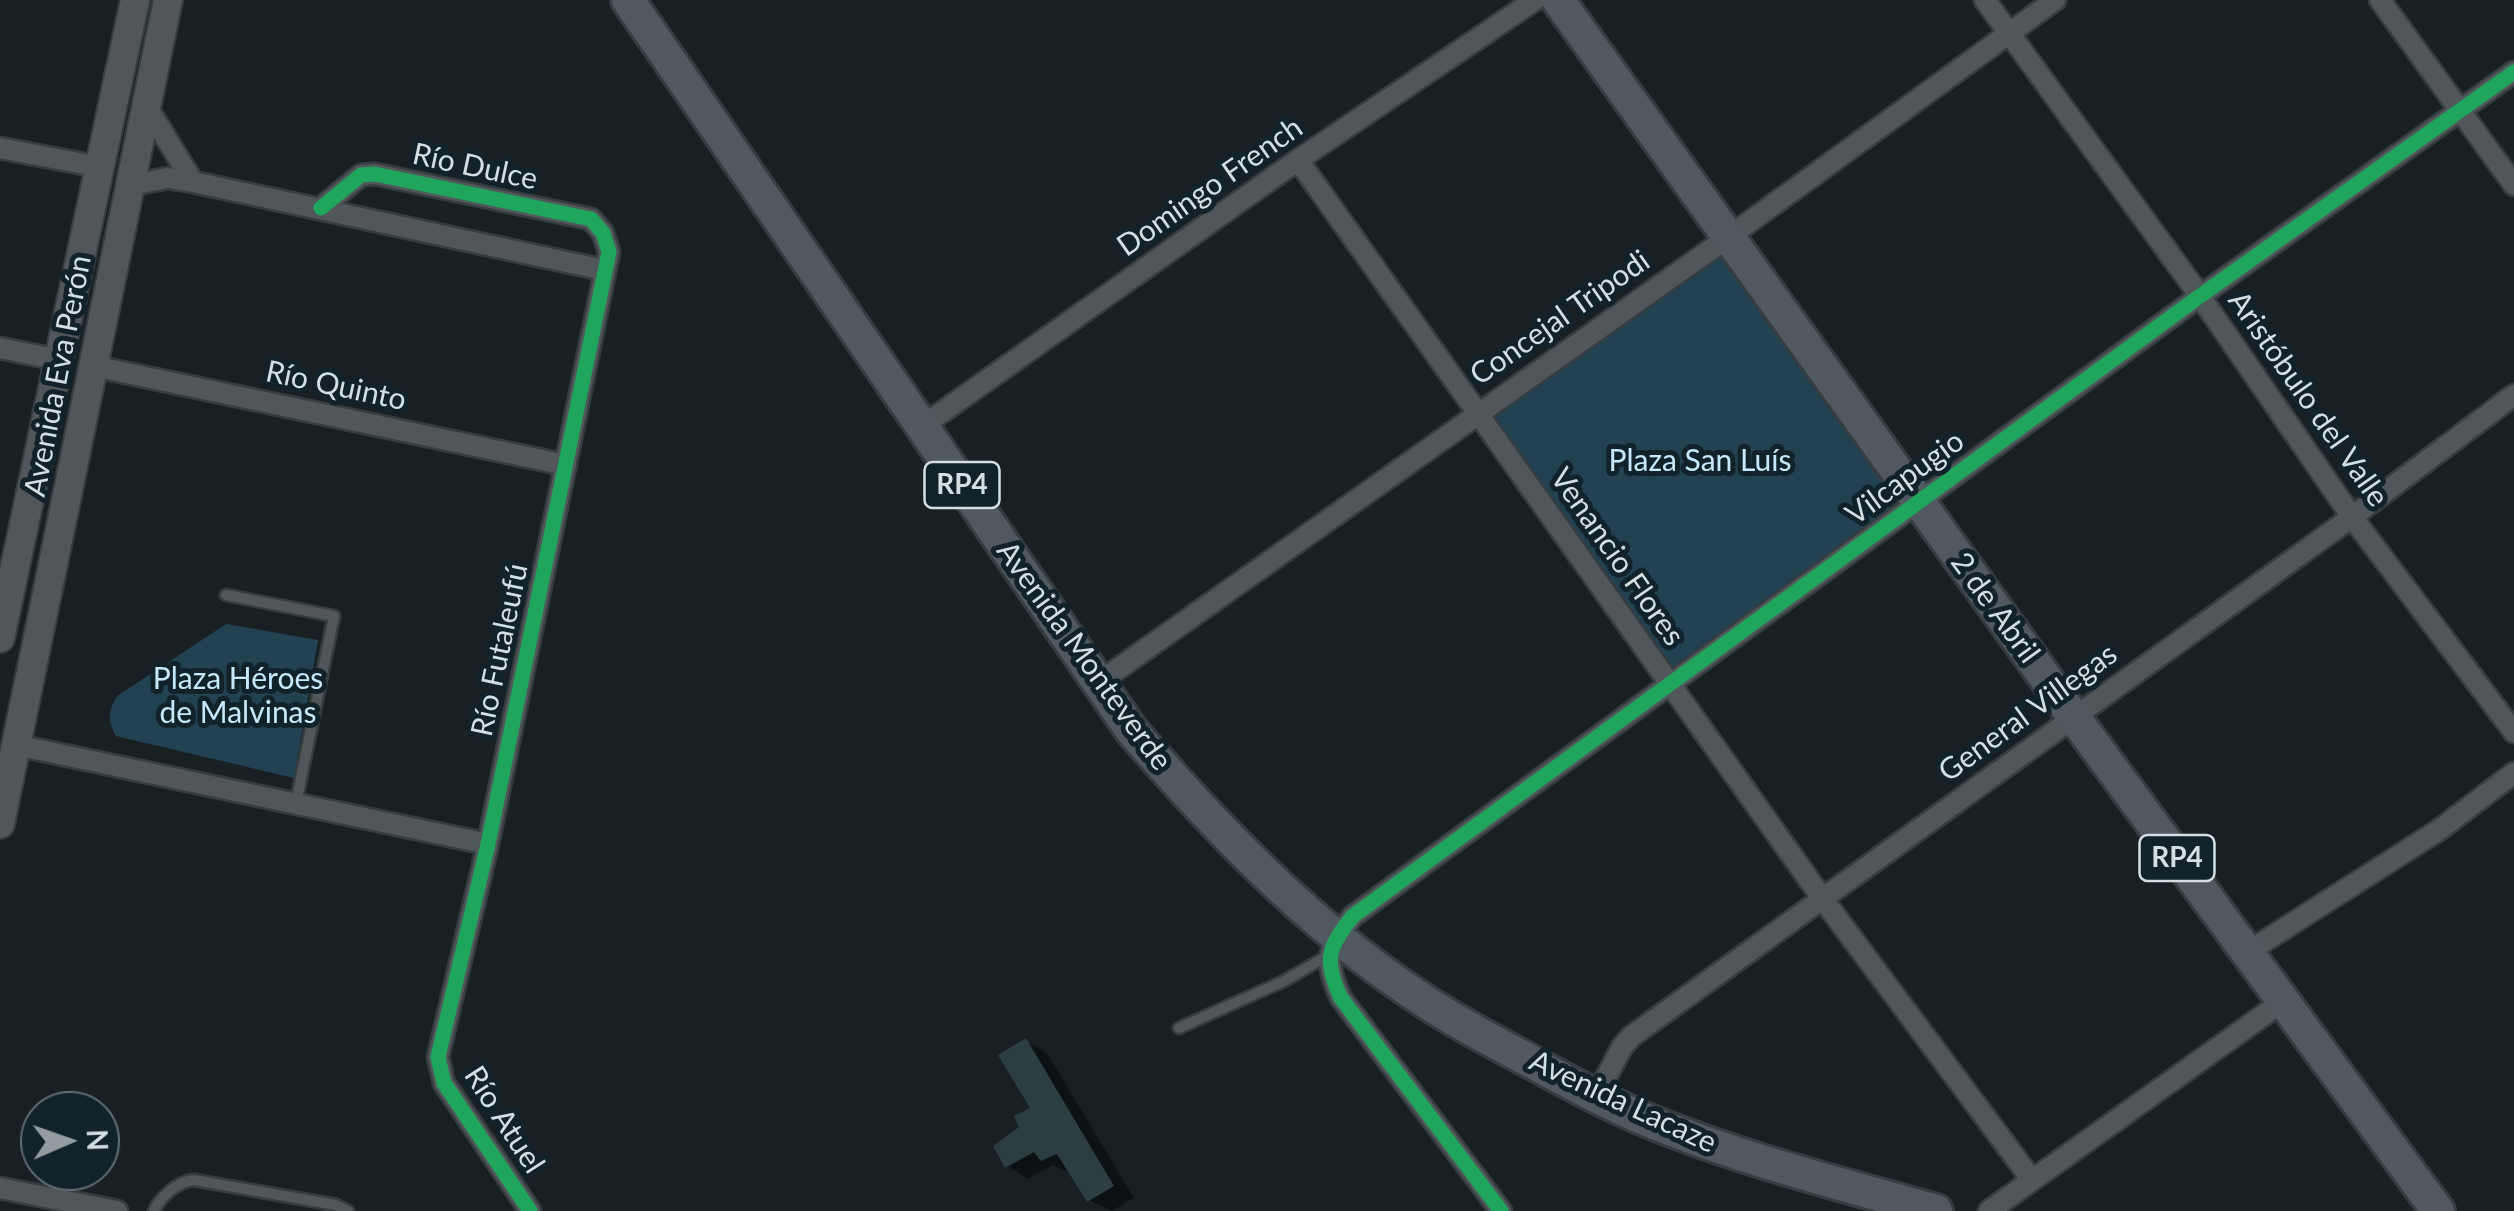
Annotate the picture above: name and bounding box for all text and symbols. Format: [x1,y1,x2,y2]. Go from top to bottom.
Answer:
street label: Domingo French [1110,110,1310,264]
street label: Río Dulce [409,136,541,198]
street label: Concejal Tripodi [1463,243,1657,393]
street label: Avenida Eva Perón [17,252,99,500]
street label: Aristóbulo del Valle [2220,284,2396,514]
street label: Río Quinto [263,354,409,418]
street label: Vilcapugio [1839,423,1971,533]
park label: Plaza San Luís [1609,443,1791,479]
street label: Venancio Flores [1542,461,1692,653]
road number: RP4 [924,462,1000,508]
street label: Avenida Monteverde [989,534,1179,778]
street label: 2 de Abril [1943,546,2047,670]
street label: Río Futaleufú [464,560,536,740]
street label: General Villegas [1932,636,2124,790]
park label: Plaza Héroes de Malvinas [153,661,323,732]
road number: RP4 [2140,835,2214,881]
street label: Avenida Lacaze [1524,1043,1722,1161]
street label: Río Atuel [456,1060,552,1180]
north arrow [20,1091,120,1191]
text: N [81,1129,115,1151]

